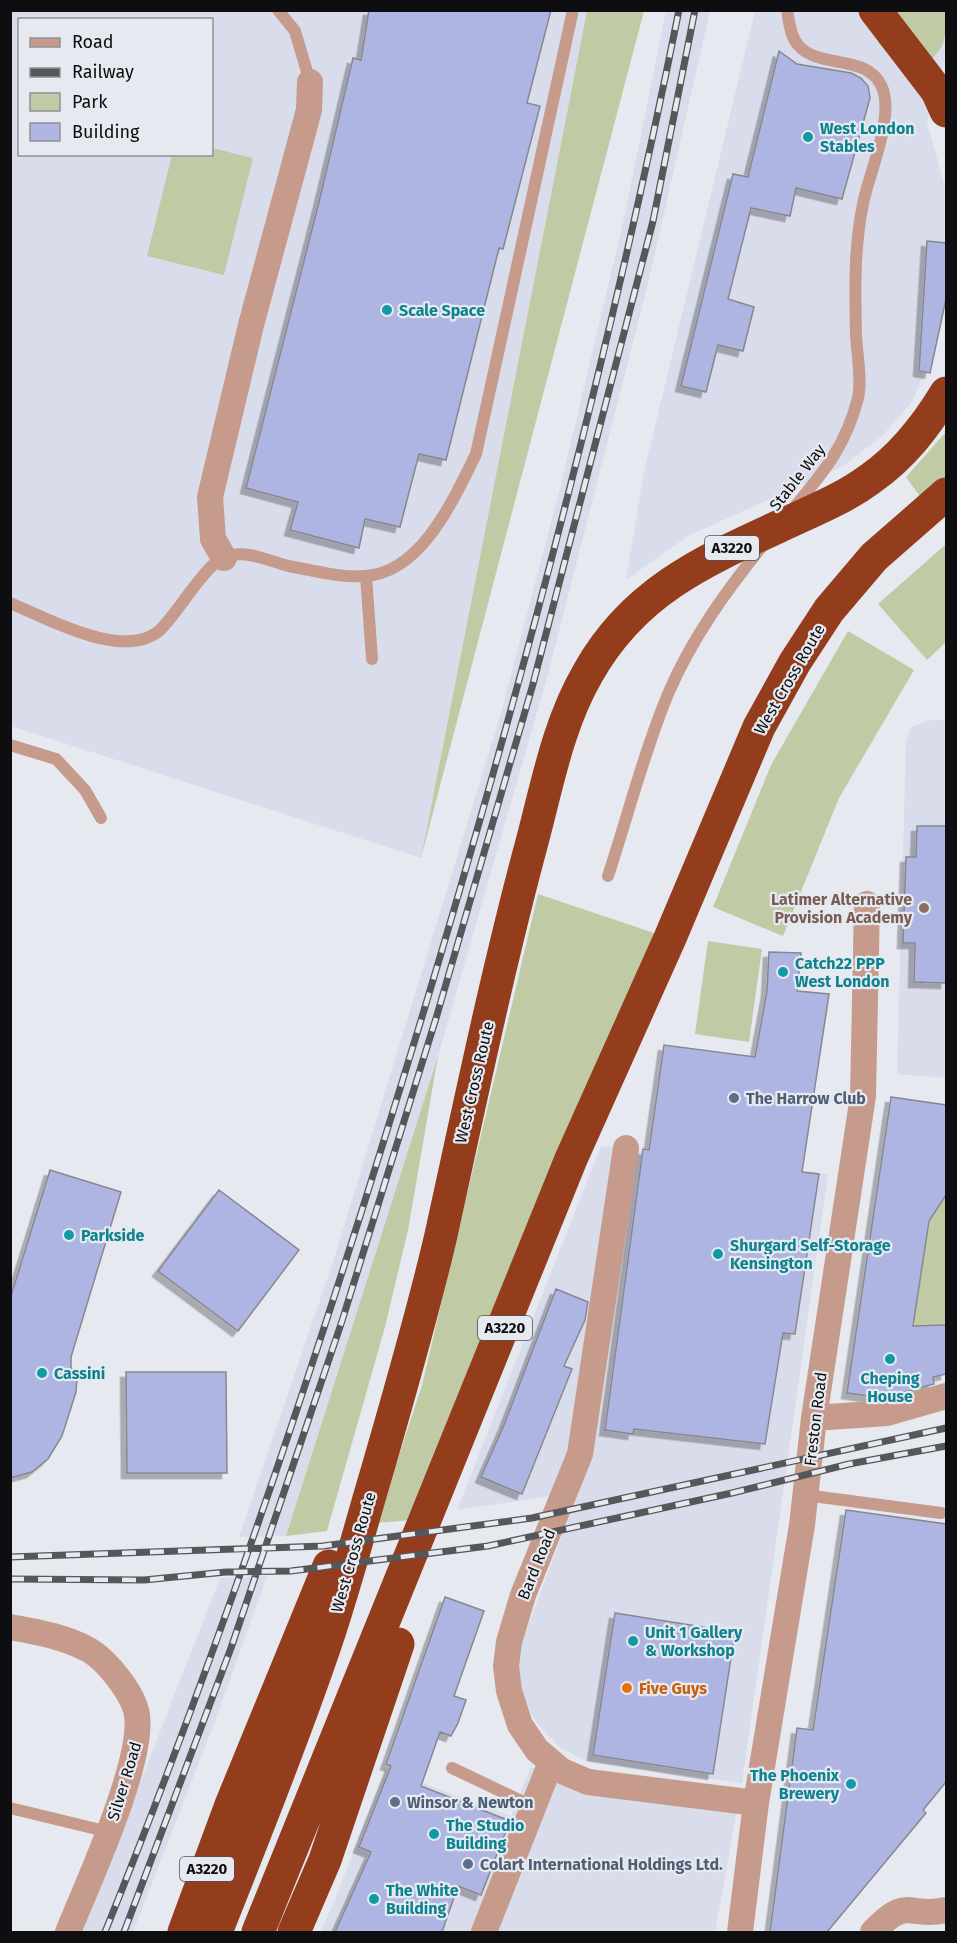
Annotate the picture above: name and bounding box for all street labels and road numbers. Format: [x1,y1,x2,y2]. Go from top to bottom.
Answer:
street label: Stable Way [766,440,829,514]
road number: A3220 [705,536,759,560]
street label: West Cross Route [750,621,829,738]
street label: West Cross Route [451,1019,498,1145]
road number: A3220 [478,1316,532,1340]
street label: Freston Road [800,1371,831,1467]
street label: West Cross Route [327,1490,380,1615]
street label: Bard Road [514,1526,559,1602]
street label: Silver Road [103,1739,145,1823]
road number: A3220 [180,1857,234,1881]

